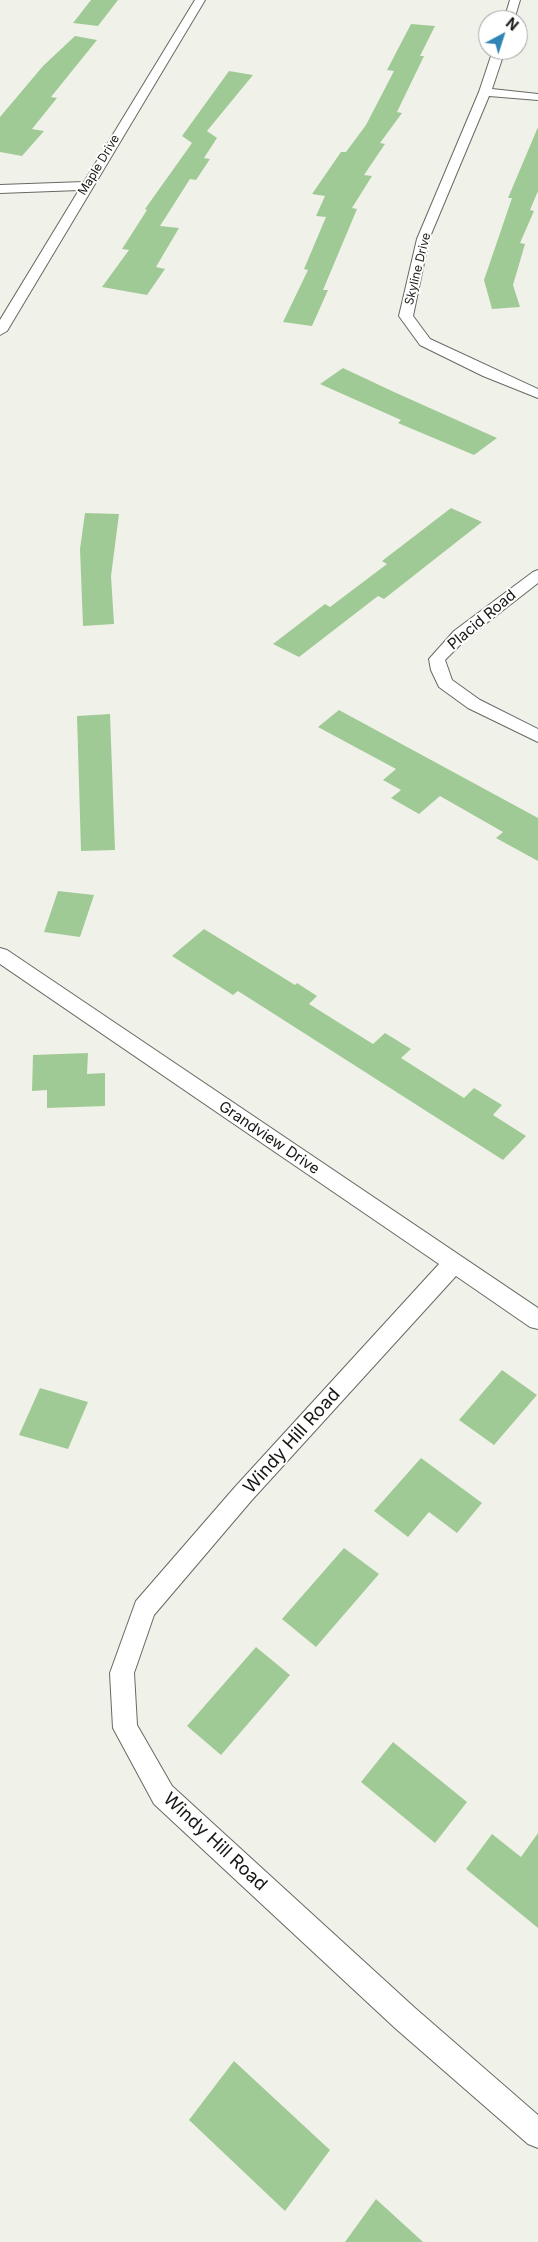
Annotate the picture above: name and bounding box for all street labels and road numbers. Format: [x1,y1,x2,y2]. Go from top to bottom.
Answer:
street label: Maple Drive [75,132,123,198]
street label: Skyline Drive [402,231,434,307]
street label: Placid Road [444,586,520,654]
street label: Grandview Drive [215,1098,323,1178]
street label: Windy Hill Road [239,1384,345,1498]
street label: Windy Hill Road [159,1788,271,1896]

